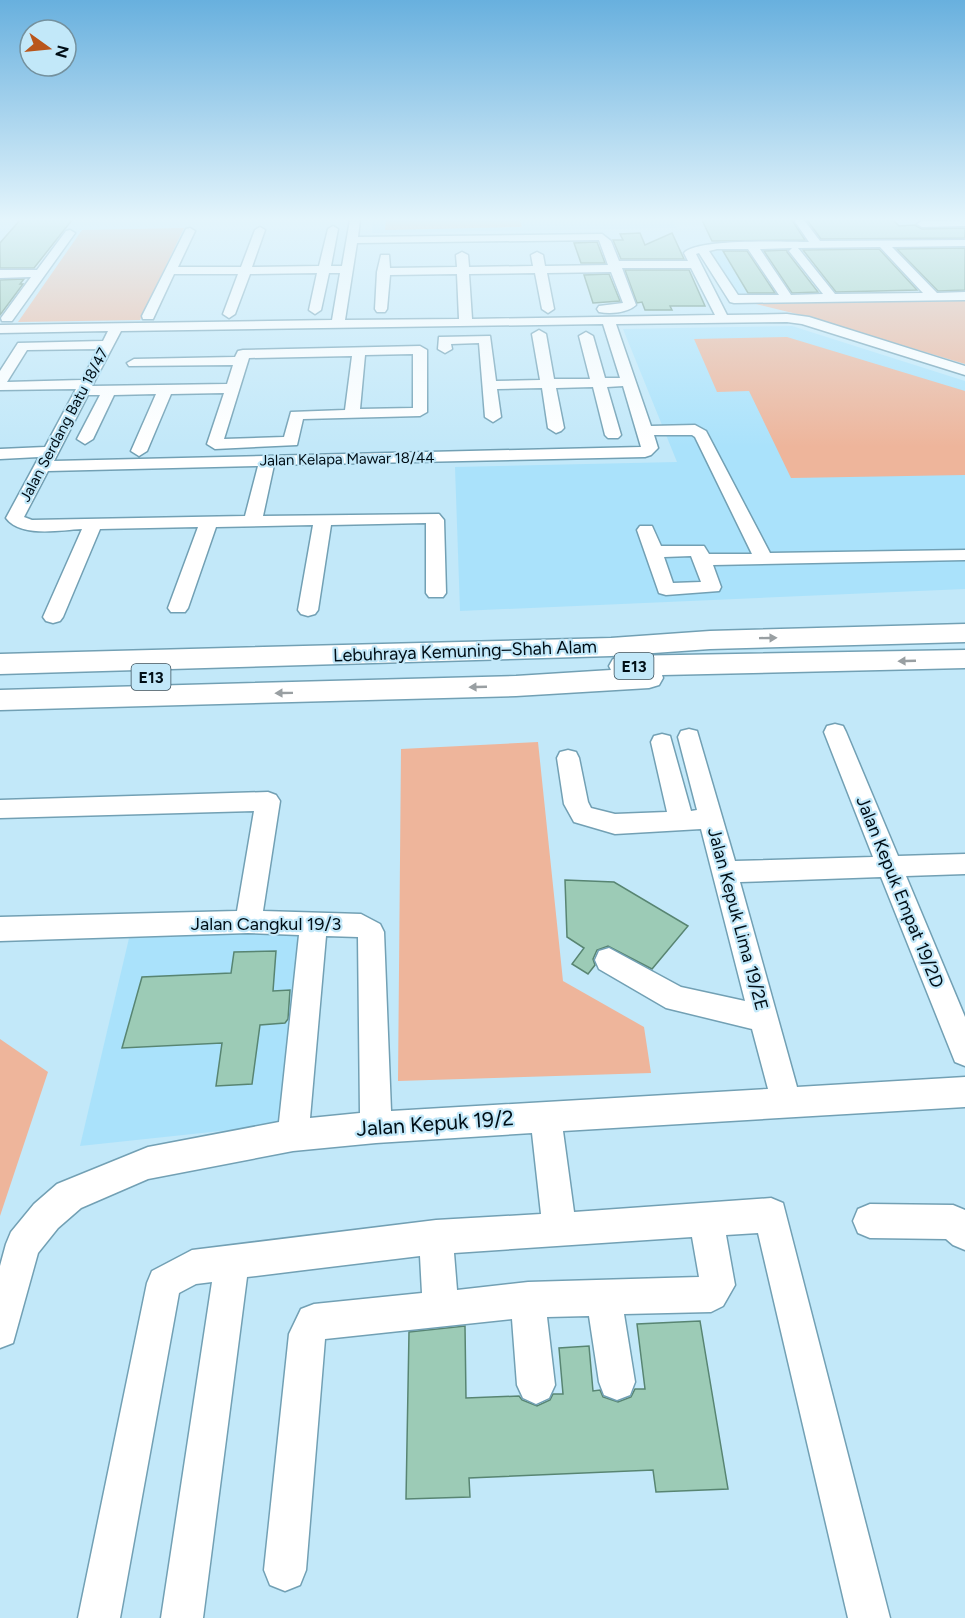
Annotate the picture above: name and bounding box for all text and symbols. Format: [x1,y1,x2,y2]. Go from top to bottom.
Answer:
north arrow [18,18,78,78]
text: N [51,43,73,60]
street label: Jalan Serdang Batu 18/47 [16,345,112,505]
street label: Jalan Kelapa Mawar 18/44 [259,448,435,470]
one-way arrow [759,633,778,643]
street label: Lebuhraya Kemuning–Shah Alam [333,635,597,667]
road number: E13 [614,653,654,679]
one-way arrow [897,657,916,666]
road number: E13 [132,664,170,690]
one-way arrow [469,683,488,692]
one-way arrow [274,688,293,697]
street label: Jalan Kepuk Empat 19/2D [851,793,949,991]
street label: Jalan Kepuk Lima 19/2E [703,825,773,1013]
street label: Jalan Cangkul 19/3 [191,913,341,935]
street label: Jalan Kepuk 19/2 [355,1105,515,1141]

